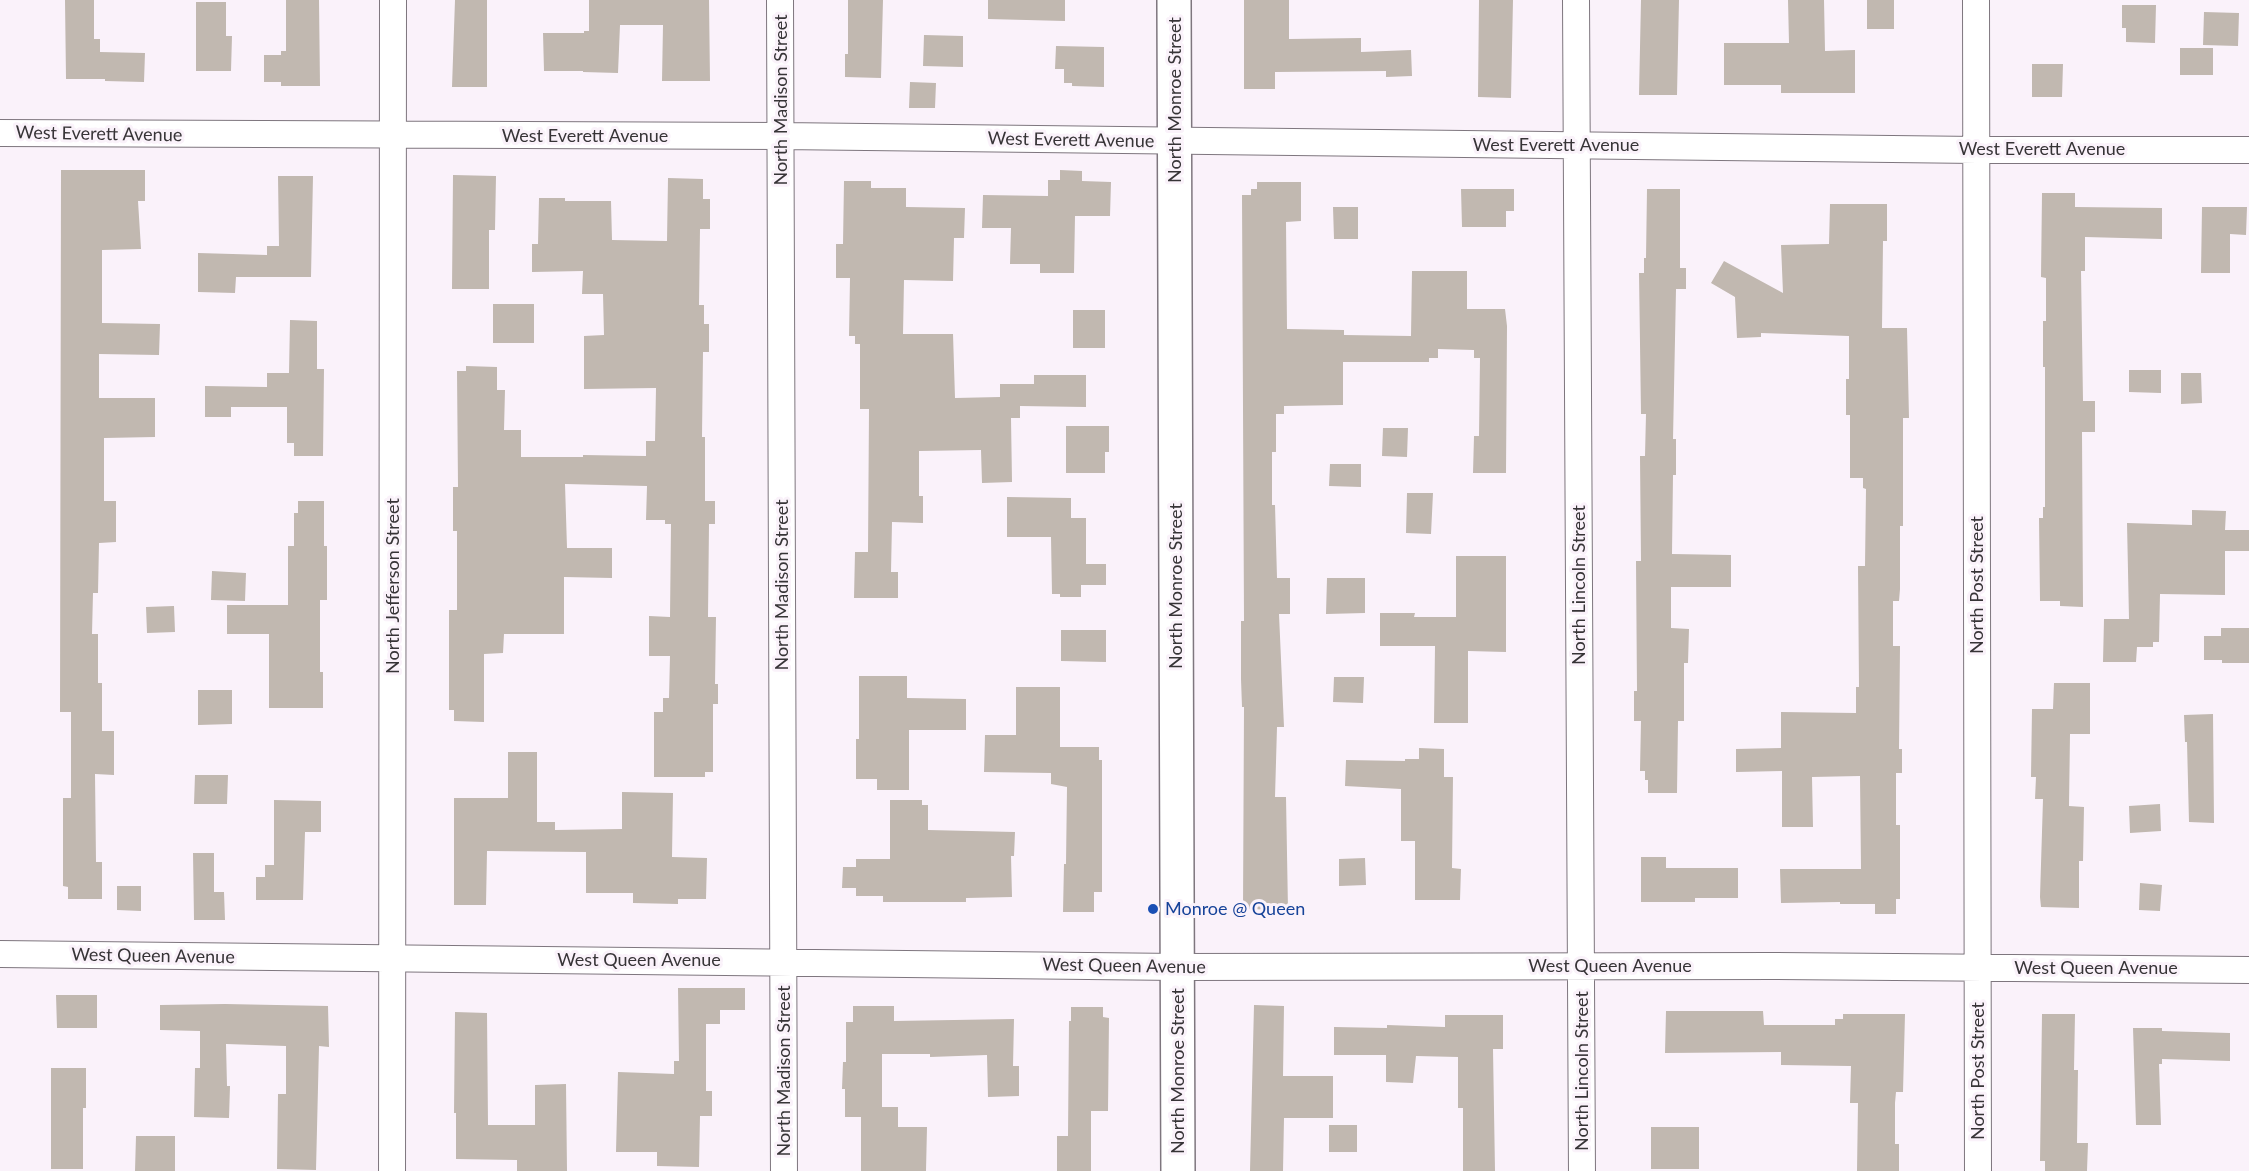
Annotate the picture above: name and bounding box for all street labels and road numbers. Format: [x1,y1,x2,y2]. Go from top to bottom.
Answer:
street label: North Madison Street [770,14,792,186]
street label: North Monroe Street [1164,17,1186,183]
street label: West Everett Avenue [16,122,182,146]
street label: West Everett Avenue [502,125,668,147]
street label: West Everett Avenue [988,128,1154,152]
street label: West Everett Avenue [1473,134,1639,156]
street label: West Everett Avenue [1959,138,2125,160]
street label: North Jefferson Street [382,498,404,674]
street label: North Madison Street [771,499,793,671]
street label: North Monroe Street [1165,503,1187,669]
street label: North Lincoln Street [1568,505,1590,665]
street label: North Post Street [1966,516,1988,654]
street label: West Queen Avenue [71,944,235,968]
street label: West Queen Avenue [557,949,721,971]
street label: West Queen Avenue [1042,954,1206,978]
street label: West Queen Avenue [1528,955,1692,977]
street label: West Queen Avenue [2014,957,2178,979]
street label: North Madison Street [773,985,795,1157]
street label: North Monroe Street [1167,988,1189,1154]
street label: North Lincoln Street [1571,991,1593,1151]
street label: North Post Street [1967,1002,1989,1140]

